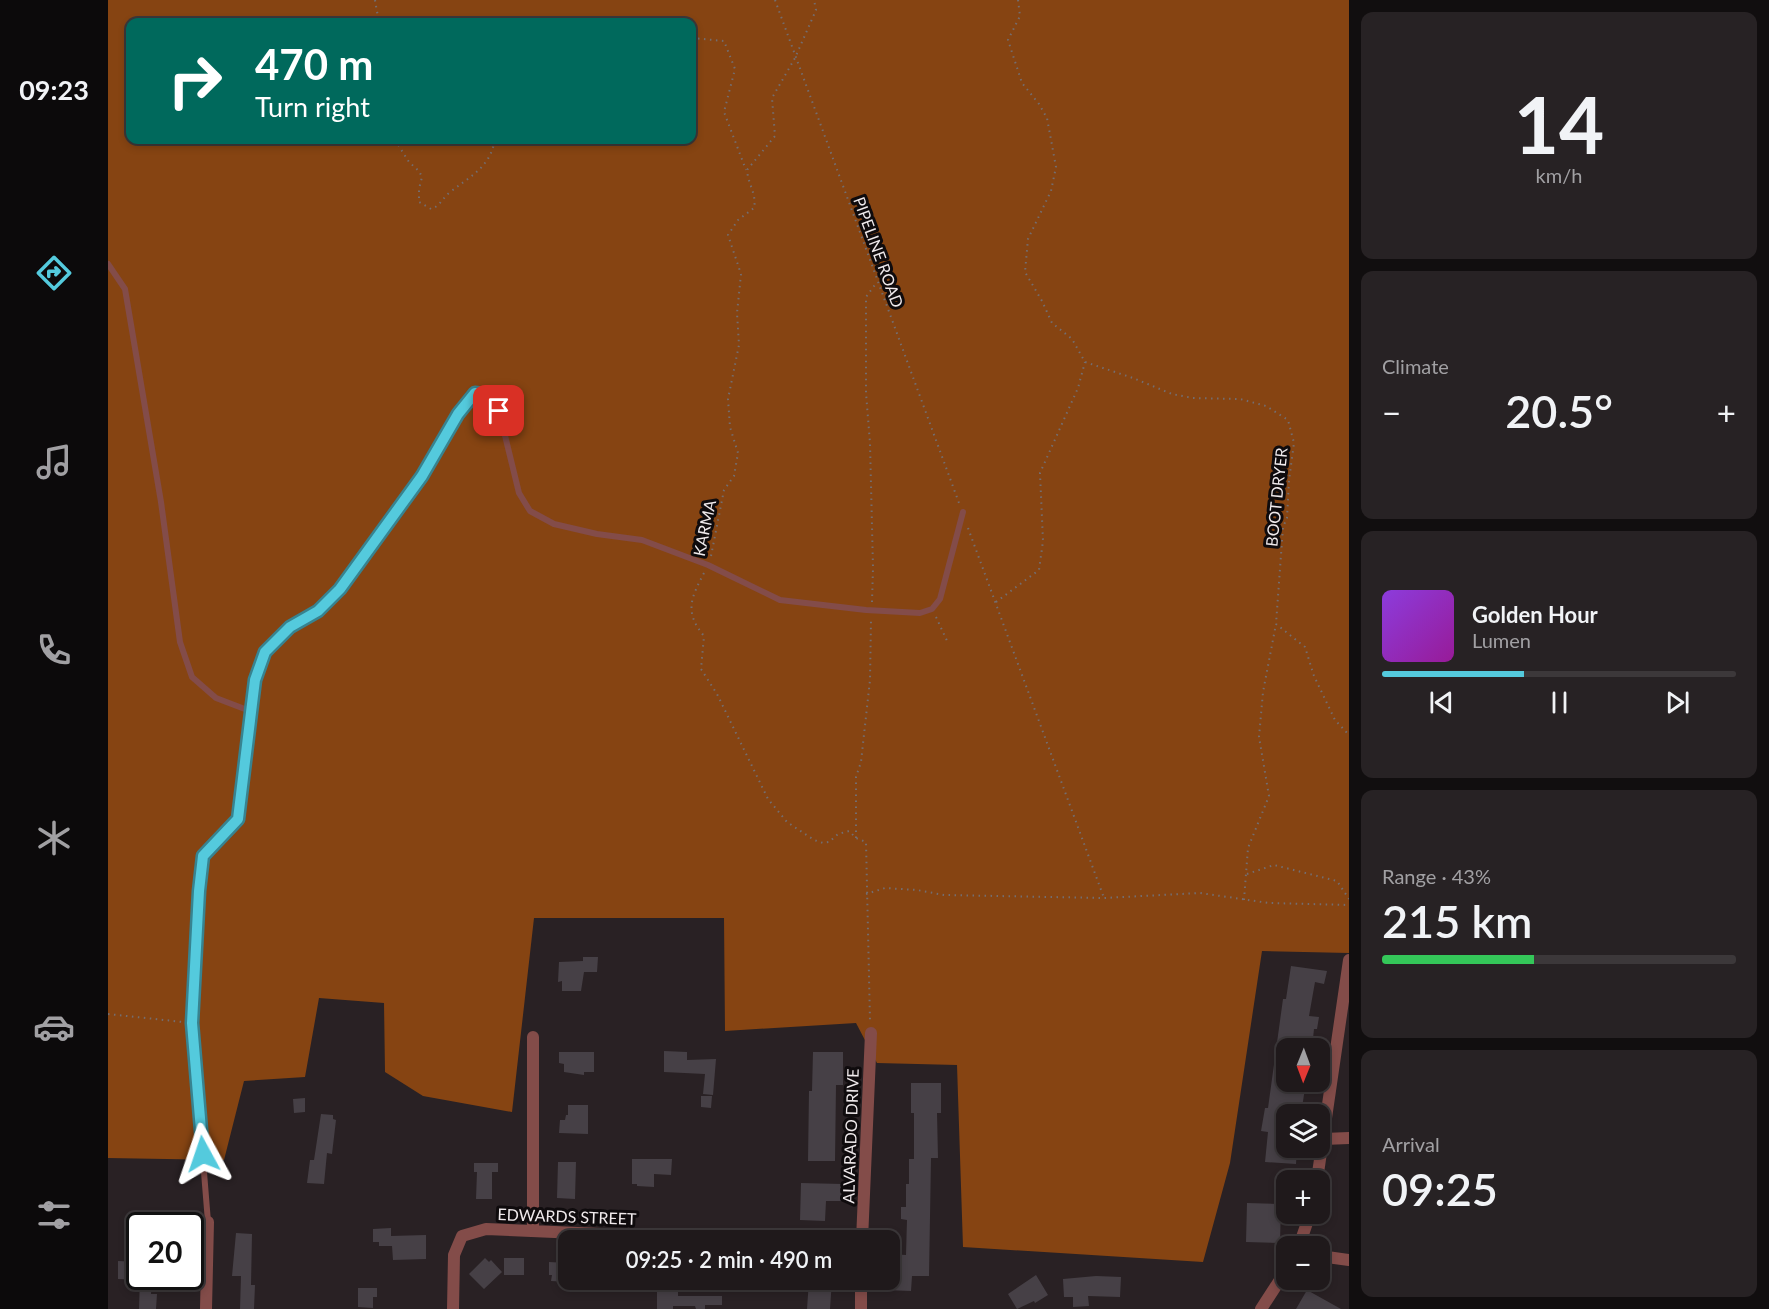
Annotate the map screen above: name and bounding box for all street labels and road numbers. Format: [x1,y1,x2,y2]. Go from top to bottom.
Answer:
street label: PIPELINE ROAD [850,194,908,310]
street label: BOOT DRYER [1261,447,1291,547]
street label: KARMA [689,498,719,558]
street label: ALVARADO DRIVE [838,1068,862,1204]
street label: EDWARDS STREET [497,1204,637,1228]

